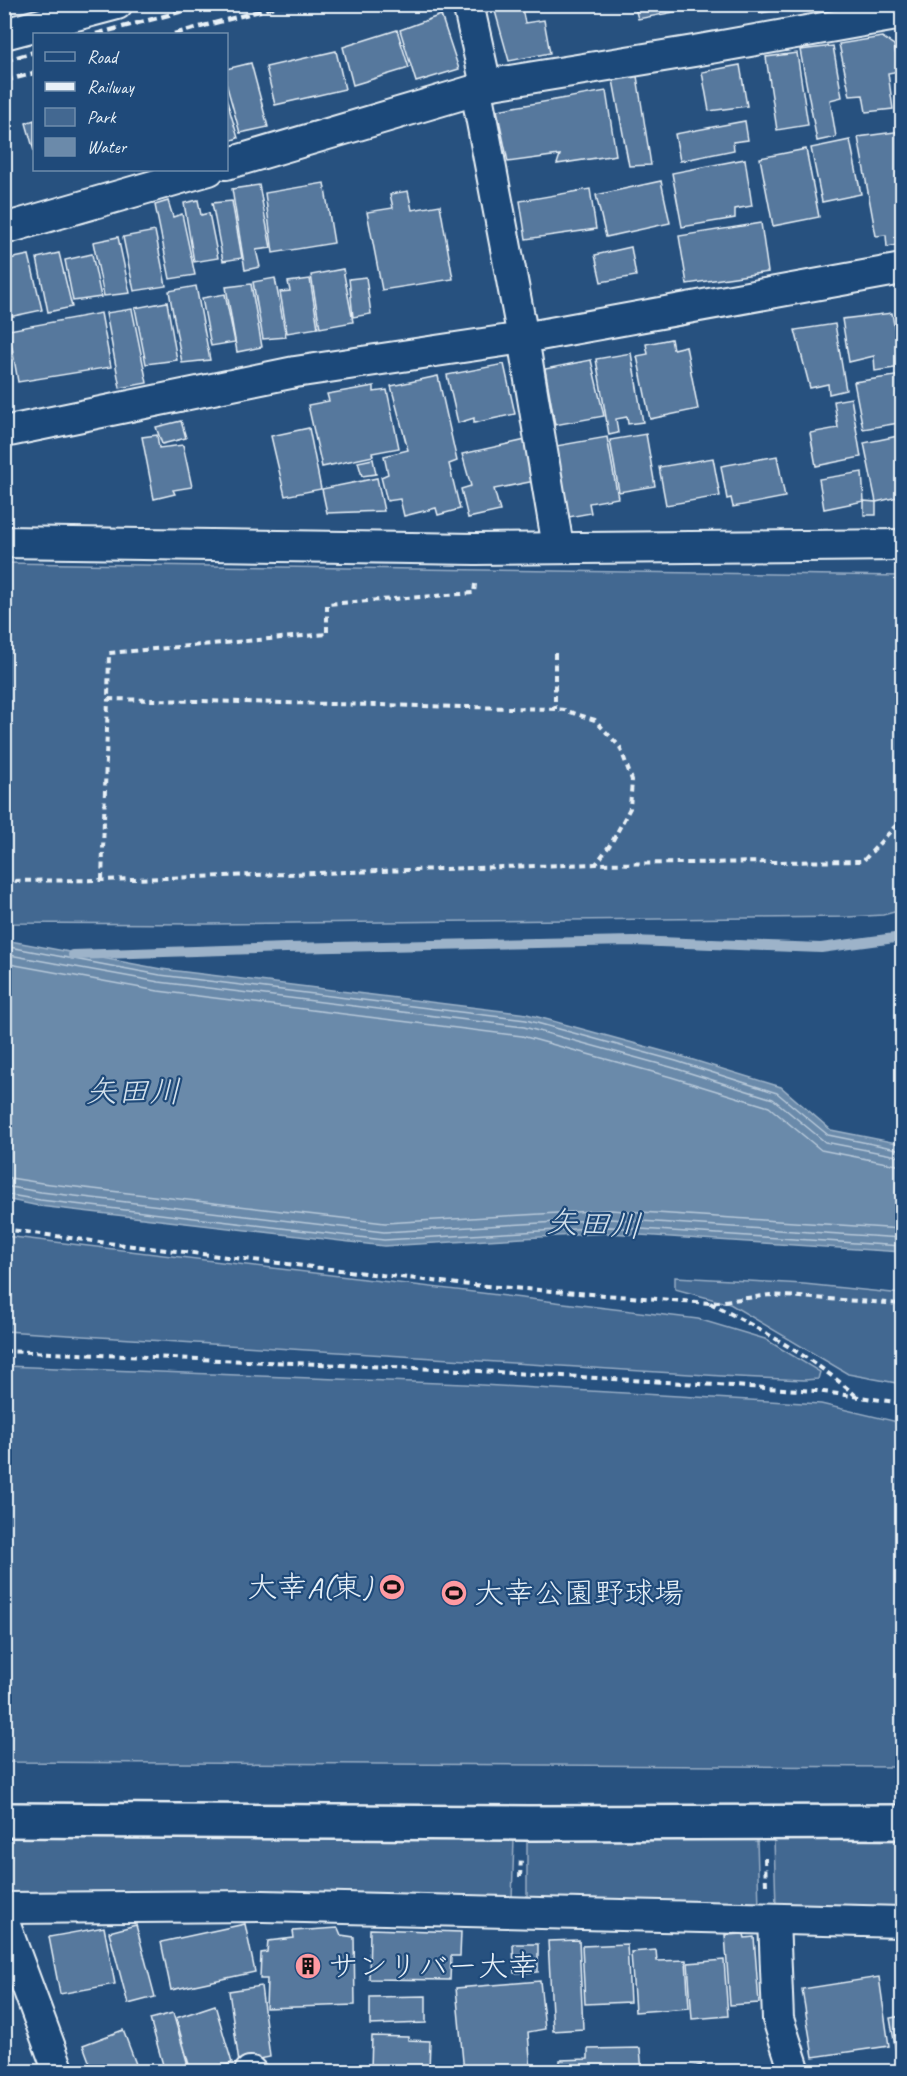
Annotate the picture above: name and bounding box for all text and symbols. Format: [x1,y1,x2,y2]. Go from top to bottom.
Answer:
legend [33,33,228,171]
text: Road [87,46,120,68]
text: Railway [87,76,135,98]
text: Park [87,106,117,128]
text: Water [87,136,128,158]
water label: 矢田川 [85,1071,181,1112]
water label: 矢田川 [545,1201,643,1247]
place label: 大幸A(東) [247,1568,374,1606]
sports icon: 大幸A(東) [377,1572,407,1602]
place label: 大幸公園野球場 [474,1574,684,1612]
sports icon: 大幸公園野球場 [439,1578,469,1608]
place label: サンリバー大幸 [328,1947,538,1985]
building icon: サンリバー大幸 [293,1951,323,1981]

